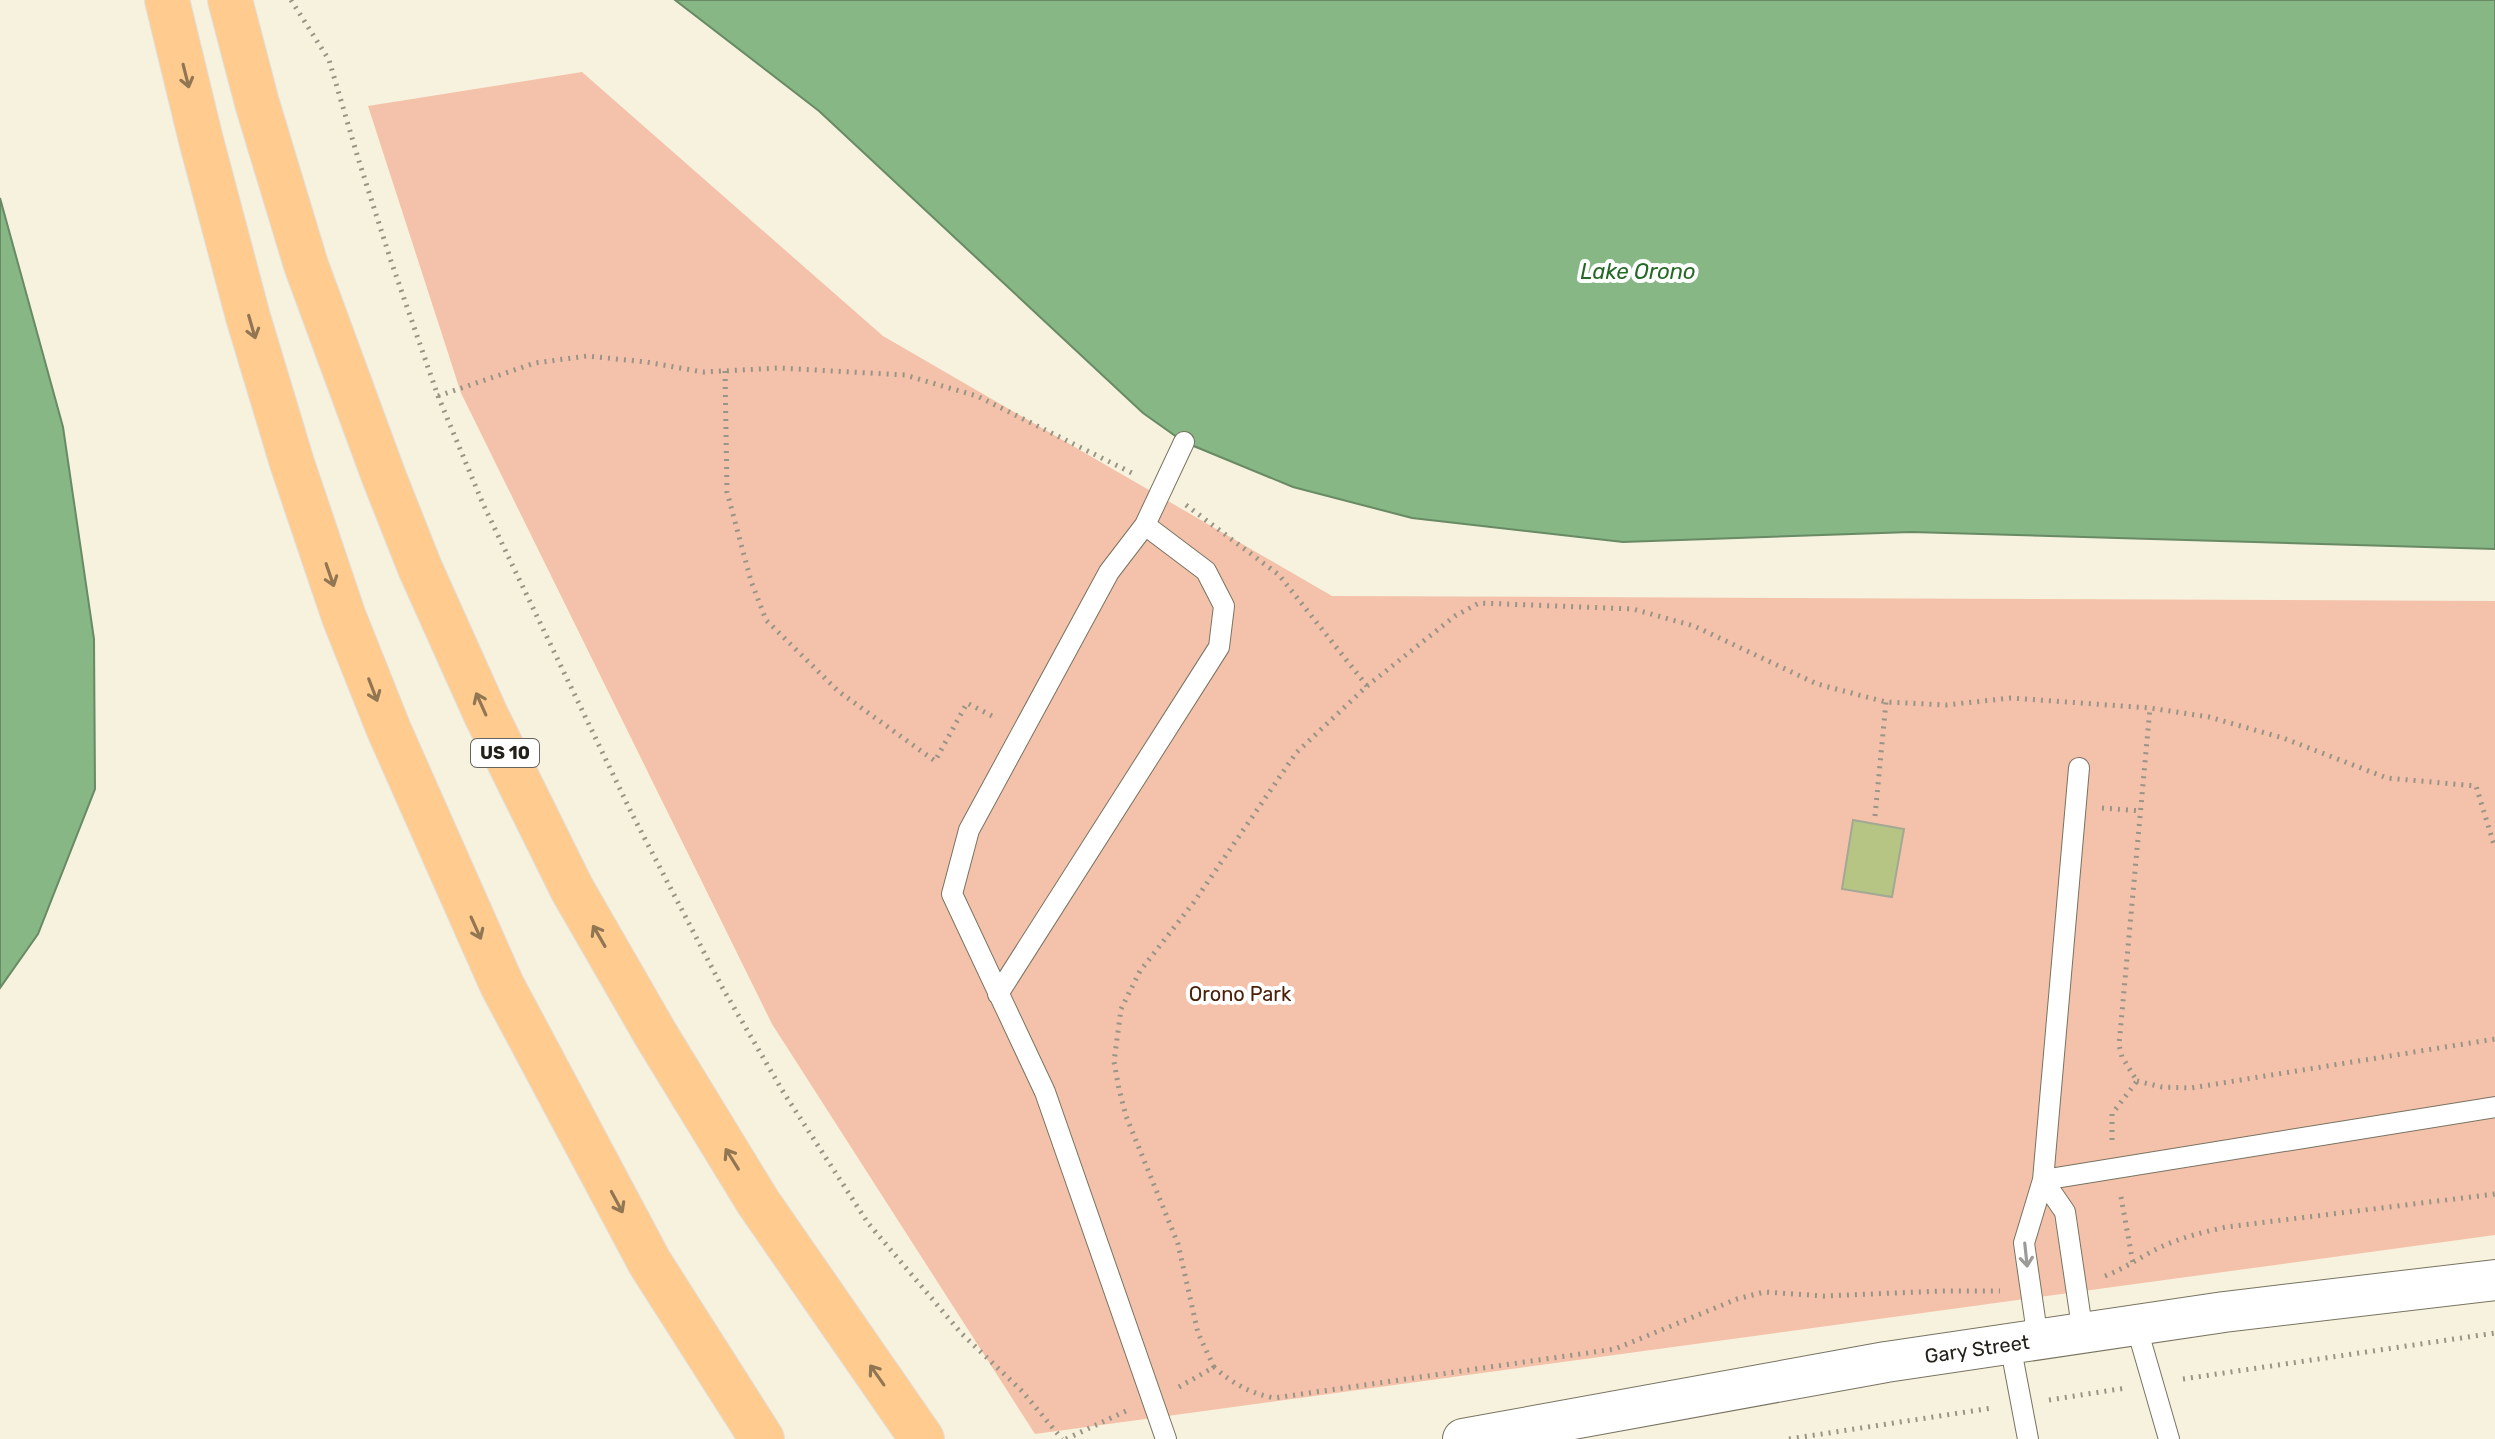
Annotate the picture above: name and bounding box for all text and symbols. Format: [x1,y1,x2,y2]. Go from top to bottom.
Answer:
one-way arrow [179,62,194,88]
water label: Lake Orono [1580,258,1696,285]
one-way arrow [245,314,260,340]
one-way arrow [324,562,339,587]
one-way arrow [367,677,381,702]
one-way arrow [473,692,488,717]
road number: US 10 [471,739,539,767]
one-way arrow [469,916,484,940]
one-way arrow [591,925,607,948]
park label: Orono Park [1189,982,1292,1006]
one-way arrow [724,1148,740,1171]
one-way arrow [610,1190,626,1214]
one-way arrow [2019,1241,2034,1268]
street label: Gary Street [1923,1330,2031,1368]
one-way arrow [869,1365,885,1387]

